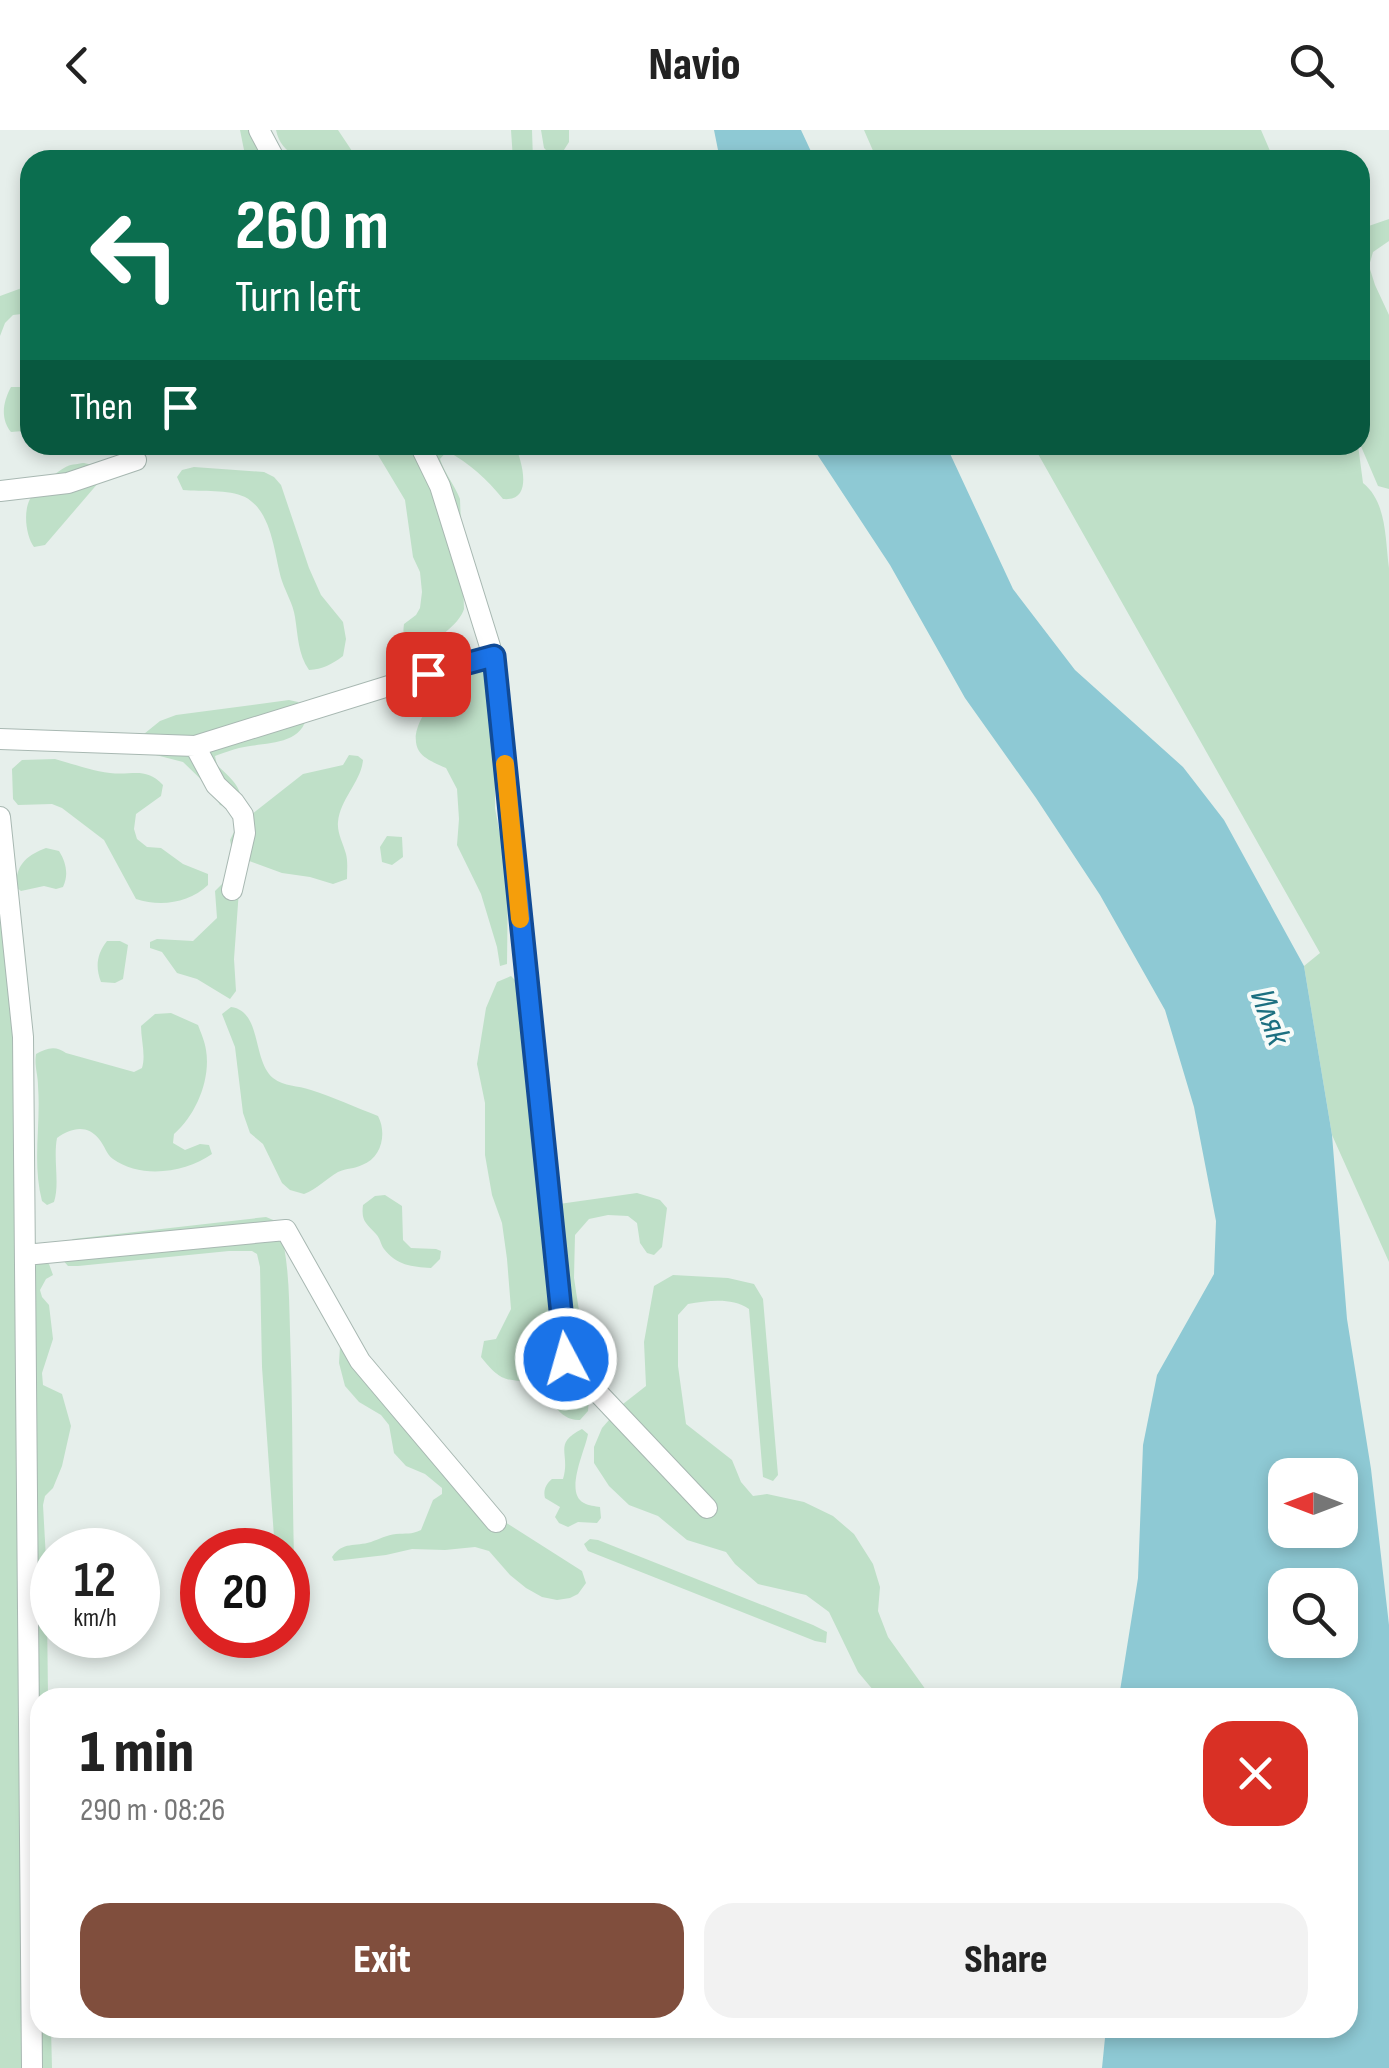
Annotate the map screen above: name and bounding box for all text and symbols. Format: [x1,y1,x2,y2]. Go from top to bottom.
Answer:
icon: back [50,38,105,93]
text: Navio [648,38,741,93]
icon: search [1284,38,1339,93]
text: 260 m [235,185,389,269]
icon: left [70,190,200,320]
text: Turn left [235,270,361,325]
icon: arrive [153,380,208,435]
text: Then [70,385,133,430]
pin [386,632,471,717]
icon: arrive [401,647,456,702]
water label: Иляк [1240,983,1300,1052]
position arrow [514,1307,618,1411]
north arrow [1268,1458,1358,1548]
map controls [1268,1458,1358,1658]
speed limit sign: 20 [180,1528,310,1658]
text: 12 [74,1551,116,1611]
button: search [1268,1568,1358,1658]
text: km/h [73,1603,117,1634]
text: 1 min [80,1717,194,1789]
button: close [1203,1721,1308,1826]
text: 290 m · 08:26 [80,1791,225,1830]
button: Exit [80,1903,684,2018]
button: Share [704,1903,1308,2018]

